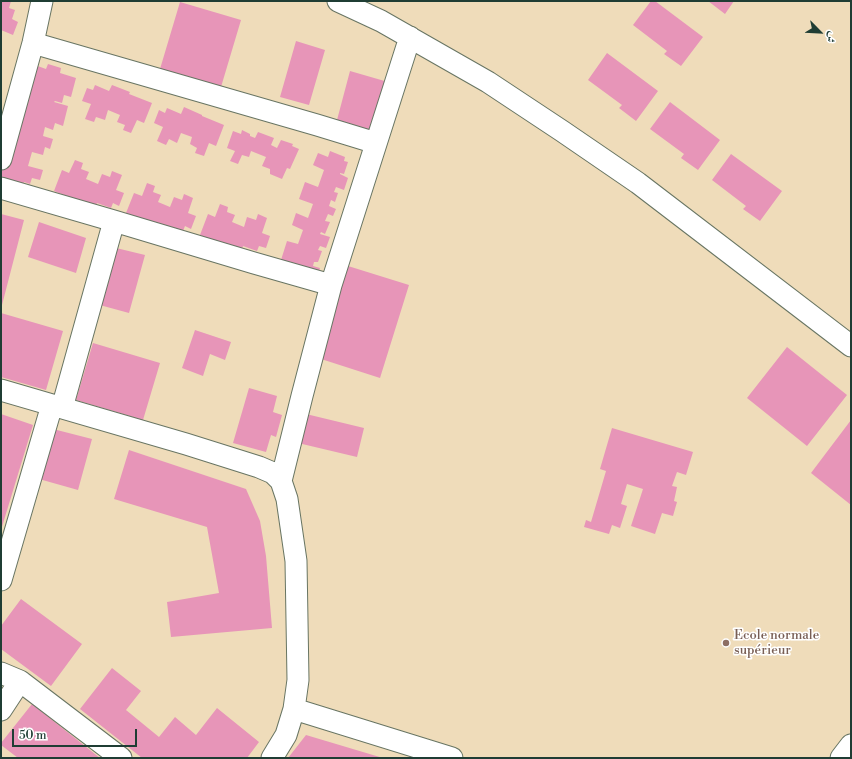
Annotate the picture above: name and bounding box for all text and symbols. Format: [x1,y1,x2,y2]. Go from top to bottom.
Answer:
north arrow [800,12,840,52]
text: ش [822,29,840,45]
place label: Ecole normale supérieur [734,628,819,659]
marker: Ecole normale supérieur [721,638,731,648]
scale bar [14,721,139,747]
text: 50 m [19,728,47,743]

